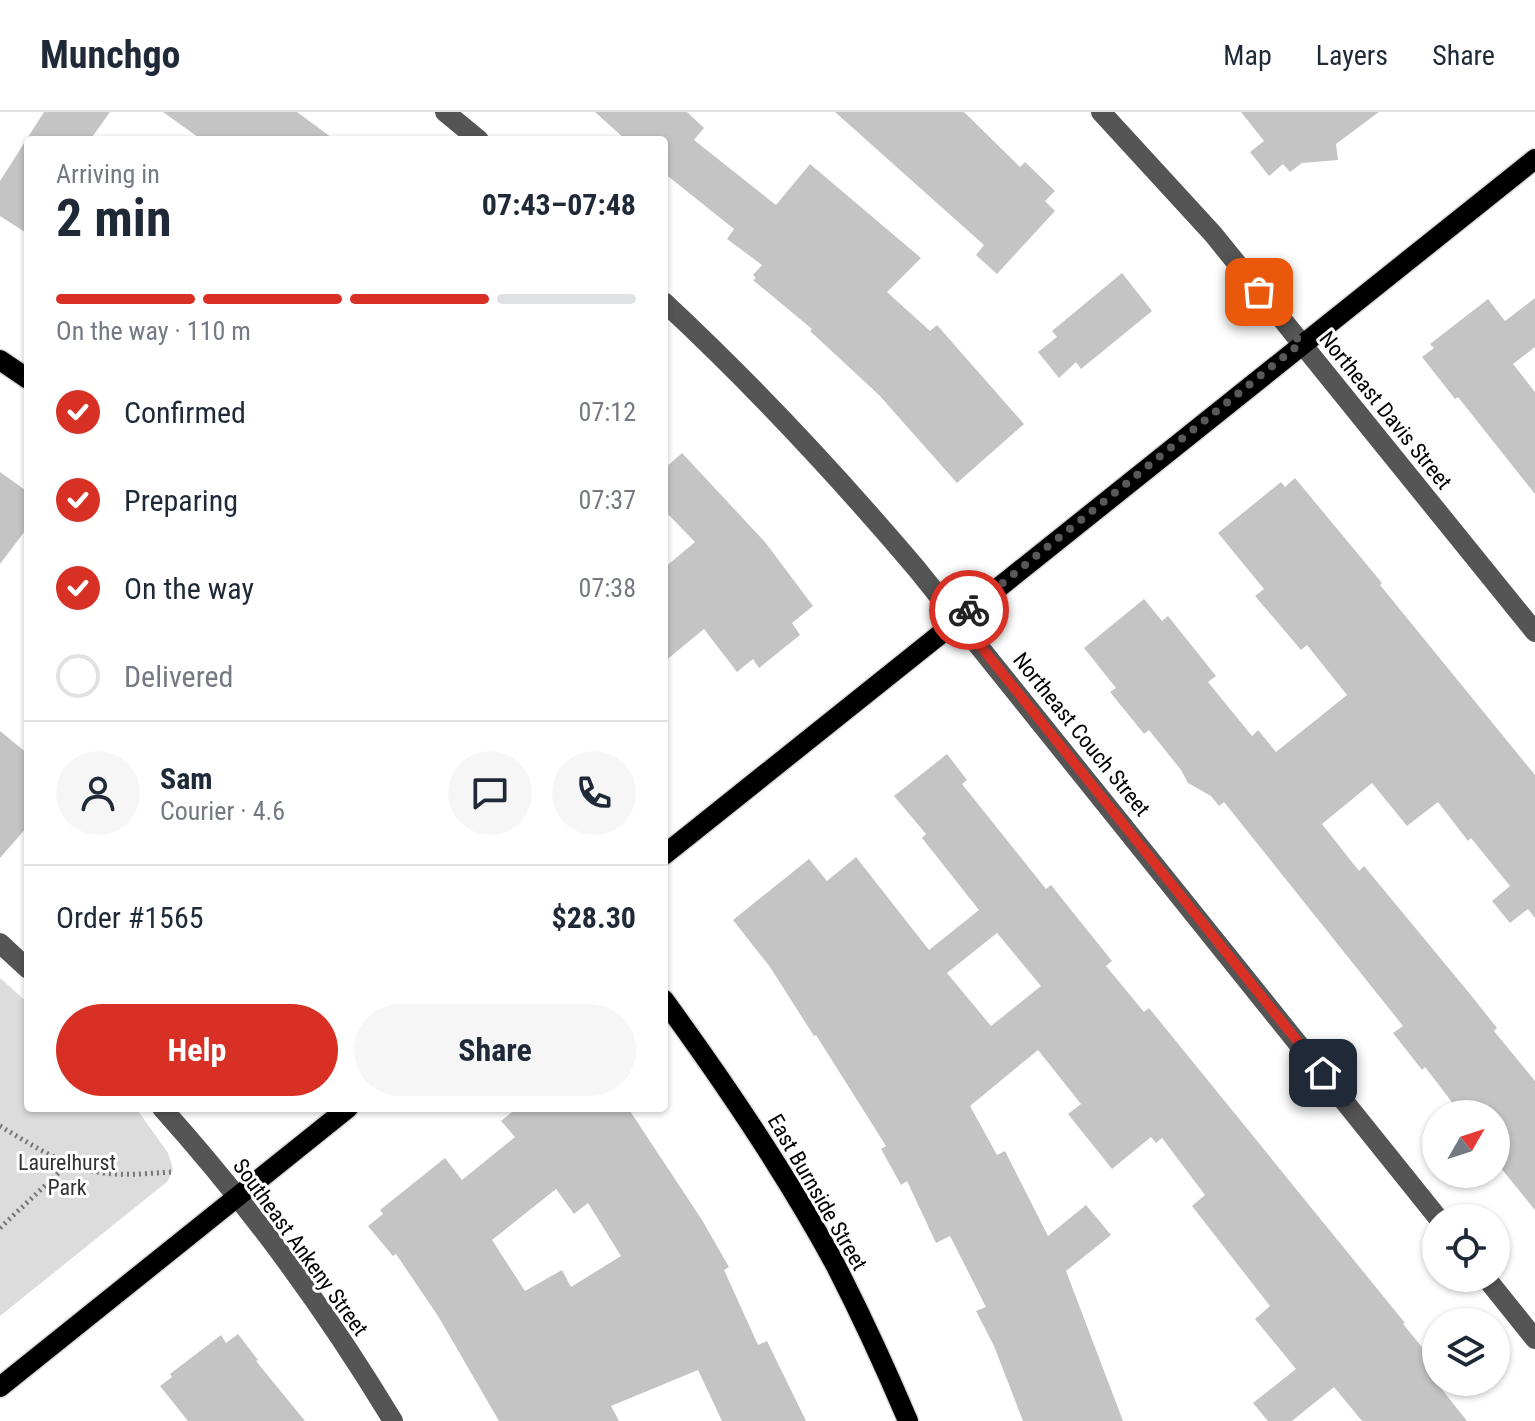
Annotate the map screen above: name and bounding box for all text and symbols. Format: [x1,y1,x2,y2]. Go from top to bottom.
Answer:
text: Munchgo [40,33,180,77]
text: Map [1223,39,1272,72]
text: Layers [1316,39,1388,72]
text: Share [1432,39,1495,72]
text: Arriving in [56,159,160,189]
text: 07:43–07:48 [482,187,636,222]
text: 2 min [56,188,172,249]
pin [1225,258,1293,326]
icon: bag [1237,270,1281,314]
text: On the way · 110 m [56,316,251,346]
street label: Northeast Davis Street [1314,326,1457,494]
icon: check [56,390,100,434]
text: Confirmed [124,395,246,430]
text: 07:12 [579,397,636,427]
icon: check [56,478,100,522]
text: Preparing [124,483,238,518]
text: 07:37 [579,485,636,515]
icon: check [56,566,100,610]
courier [929,570,1009,650]
text: On the way [124,571,254,606]
text: 07:38 [579,573,636,603]
icon: bike [947,588,991,632]
street label: Northeast Couch Street [1008,648,1155,821]
text: Delivered [124,659,233,694]
button: person [56,751,140,835]
button: chat [448,751,532,835]
button: phone [552,751,636,835]
text: Sam [160,761,213,796]
text: Courier · 4.6 [160,796,285,826]
text: Order #1565 [56,900,204,935]
text: $28.30 [551,900,636,935]
button: Help [56,1004,338,1096]
button: Share [354,1004,636,1096]
pin [1289,1039,1357,1107]
icon: home [1301,1051,1345,1095]
north arrow [1422,1100,1510,1188]
map controls [1422,1100,1510,1396]
street label: East Burnside Street [763,1110,872,1275]
park label: Laurelhurst Park [18,1150,116,1200]
street label: Southeast Ankeny Street [228,1154,373,1341]
button: locate [1422,1204,1510,1292]
button: layers [1422,1308,1510,1396]

